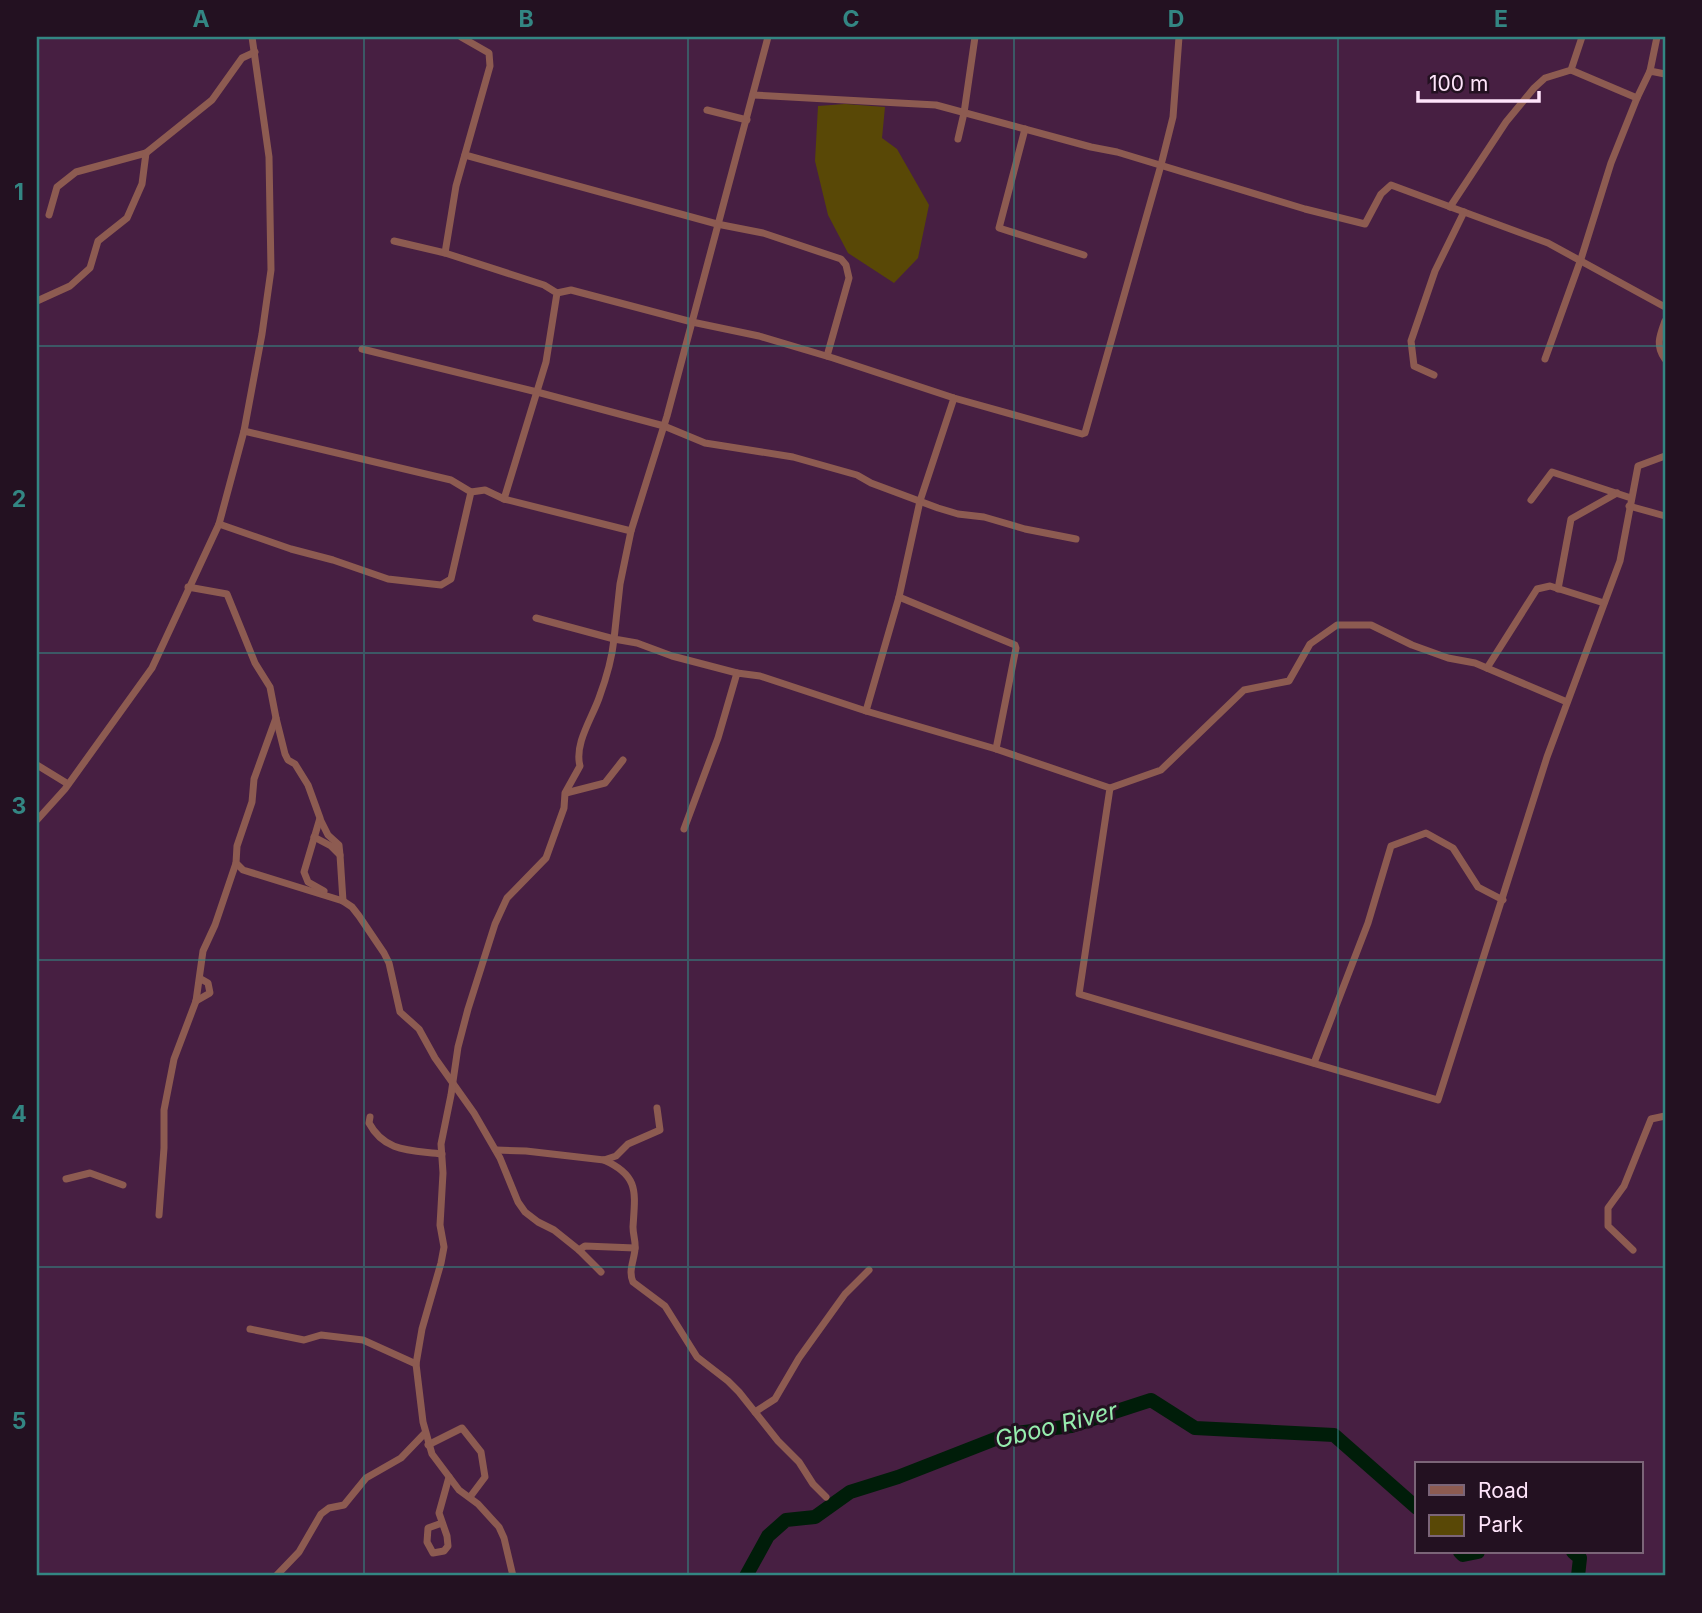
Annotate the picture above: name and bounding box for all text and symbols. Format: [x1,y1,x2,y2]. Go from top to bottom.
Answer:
text: A [192,5,210,33]
text: B [518,5,534,33]
text: C [842,5,860,33]
text: D [1168,5,1184,33]
text: E [1494,5,1508,33]
scale bar [1418,60,1539,104]
text: 100 m [1429,71,1488,96]
text: 1 [14,178,24,206]
text: 2 [12,485,26,513]
text: 3 [12,792,26,820]
text: 4 [11,1100,27,1128]
water label: Gboo River [992,1396,1121,1454]
text: 5 [12,1407,26,1435]
legend [1415,1462,1642,1554]
text: Road [1478,1478,1529,1503]
text: Park [1478,1512,1523,1537]

